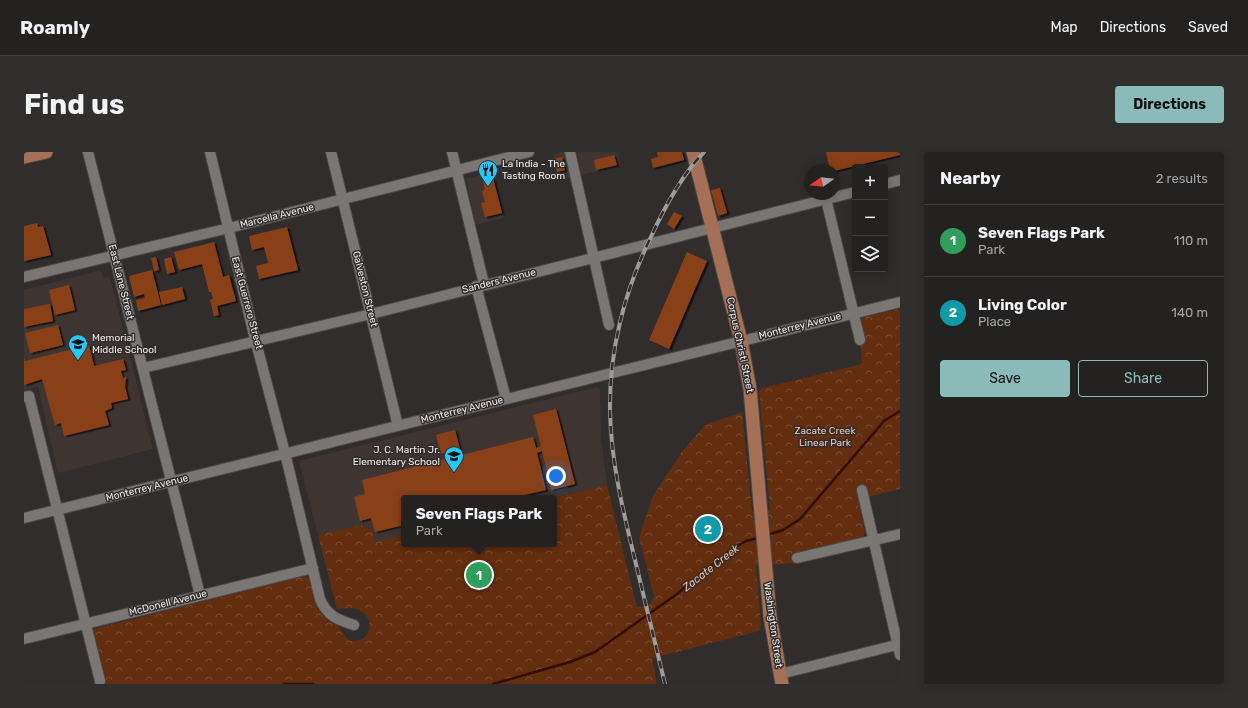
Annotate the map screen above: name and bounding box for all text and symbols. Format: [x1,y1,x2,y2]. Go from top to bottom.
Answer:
text: Roamly [20,16,90,39]
text: Map [1051,19,1078,36]
text: Directions [1100,19,1166,36]
text: Saved [1188,19,1228,36]
button: Directions [1115,86,1224,123]
text: Find us [24,88,124,121]
place label: La India - The Tasting Room [502,158,565,182]
restaurant icon: La India - The Tasting Room [477,159,499,187]
north arrow [804,164,840,200]
map controls [852,164,888,272]
button: + [852,164,888,200]
text: Nearby [940,168,1001,188]
text: 2 results [1156,171,1208,186]
button: − [852,200,888,236]
street label: Marcella Avenue [239,201,316,231]
text: Seven Flags Park [978,224,1105,242]
text: 1 [950,233,956,248]
text: 110 m [1174,233,1208,248]
button: layers [852,236,888,272]
text: Park [978,242,1005,257]
street label: East Lane Street [106,243,136,321]
street label: Galveston Street [350,250,380,328]
street label: East Guerrero Street [229,255,265,351]
street label: Sanders Avenue [461,266,537,296]
street label: Corpus Christi Street [724,296,756,394]
text: Living Color [978,296,1067,314]
text: 2 [949,305,957,320]
text: 140 m [1171,305,1208,320]
street label: Monterrey Avenue [758,310,843,342]
text: Place [978,314,1011,329]
place label: Memorial Middle School [92,332,156,356]
school or university icon: Memorial Middle School [67,333,89,361]
button: Save [940,360,1070,397]
button: Share [1078,360,1208,397]
street label: Monterrey Avenue [420,394,505,426]
park label: Zacate Creek Linear Park [794,425,856,449]
place label: J. C. Martin Jr. Elementary School [353,444,440,468]
school or university icon: J. C. Martin Jr. Elementary School [443,445,465,473]
your location [546,466,566,486]
street label: Monterrey Avenue [105,472,190,504]
popup [401,495,557,547]
text: Seven Flags Park [416,505,542,523]
pin: 2 [695,514,721,544]
text: Park [416,523,443,538]
water label: Zacate Creek [679,542,742,595]
pin: 1 [466,560,492,590]
street label: Washington Street [761,582,785,669]
street label: McDonell Avenue [128,587,209,618]

